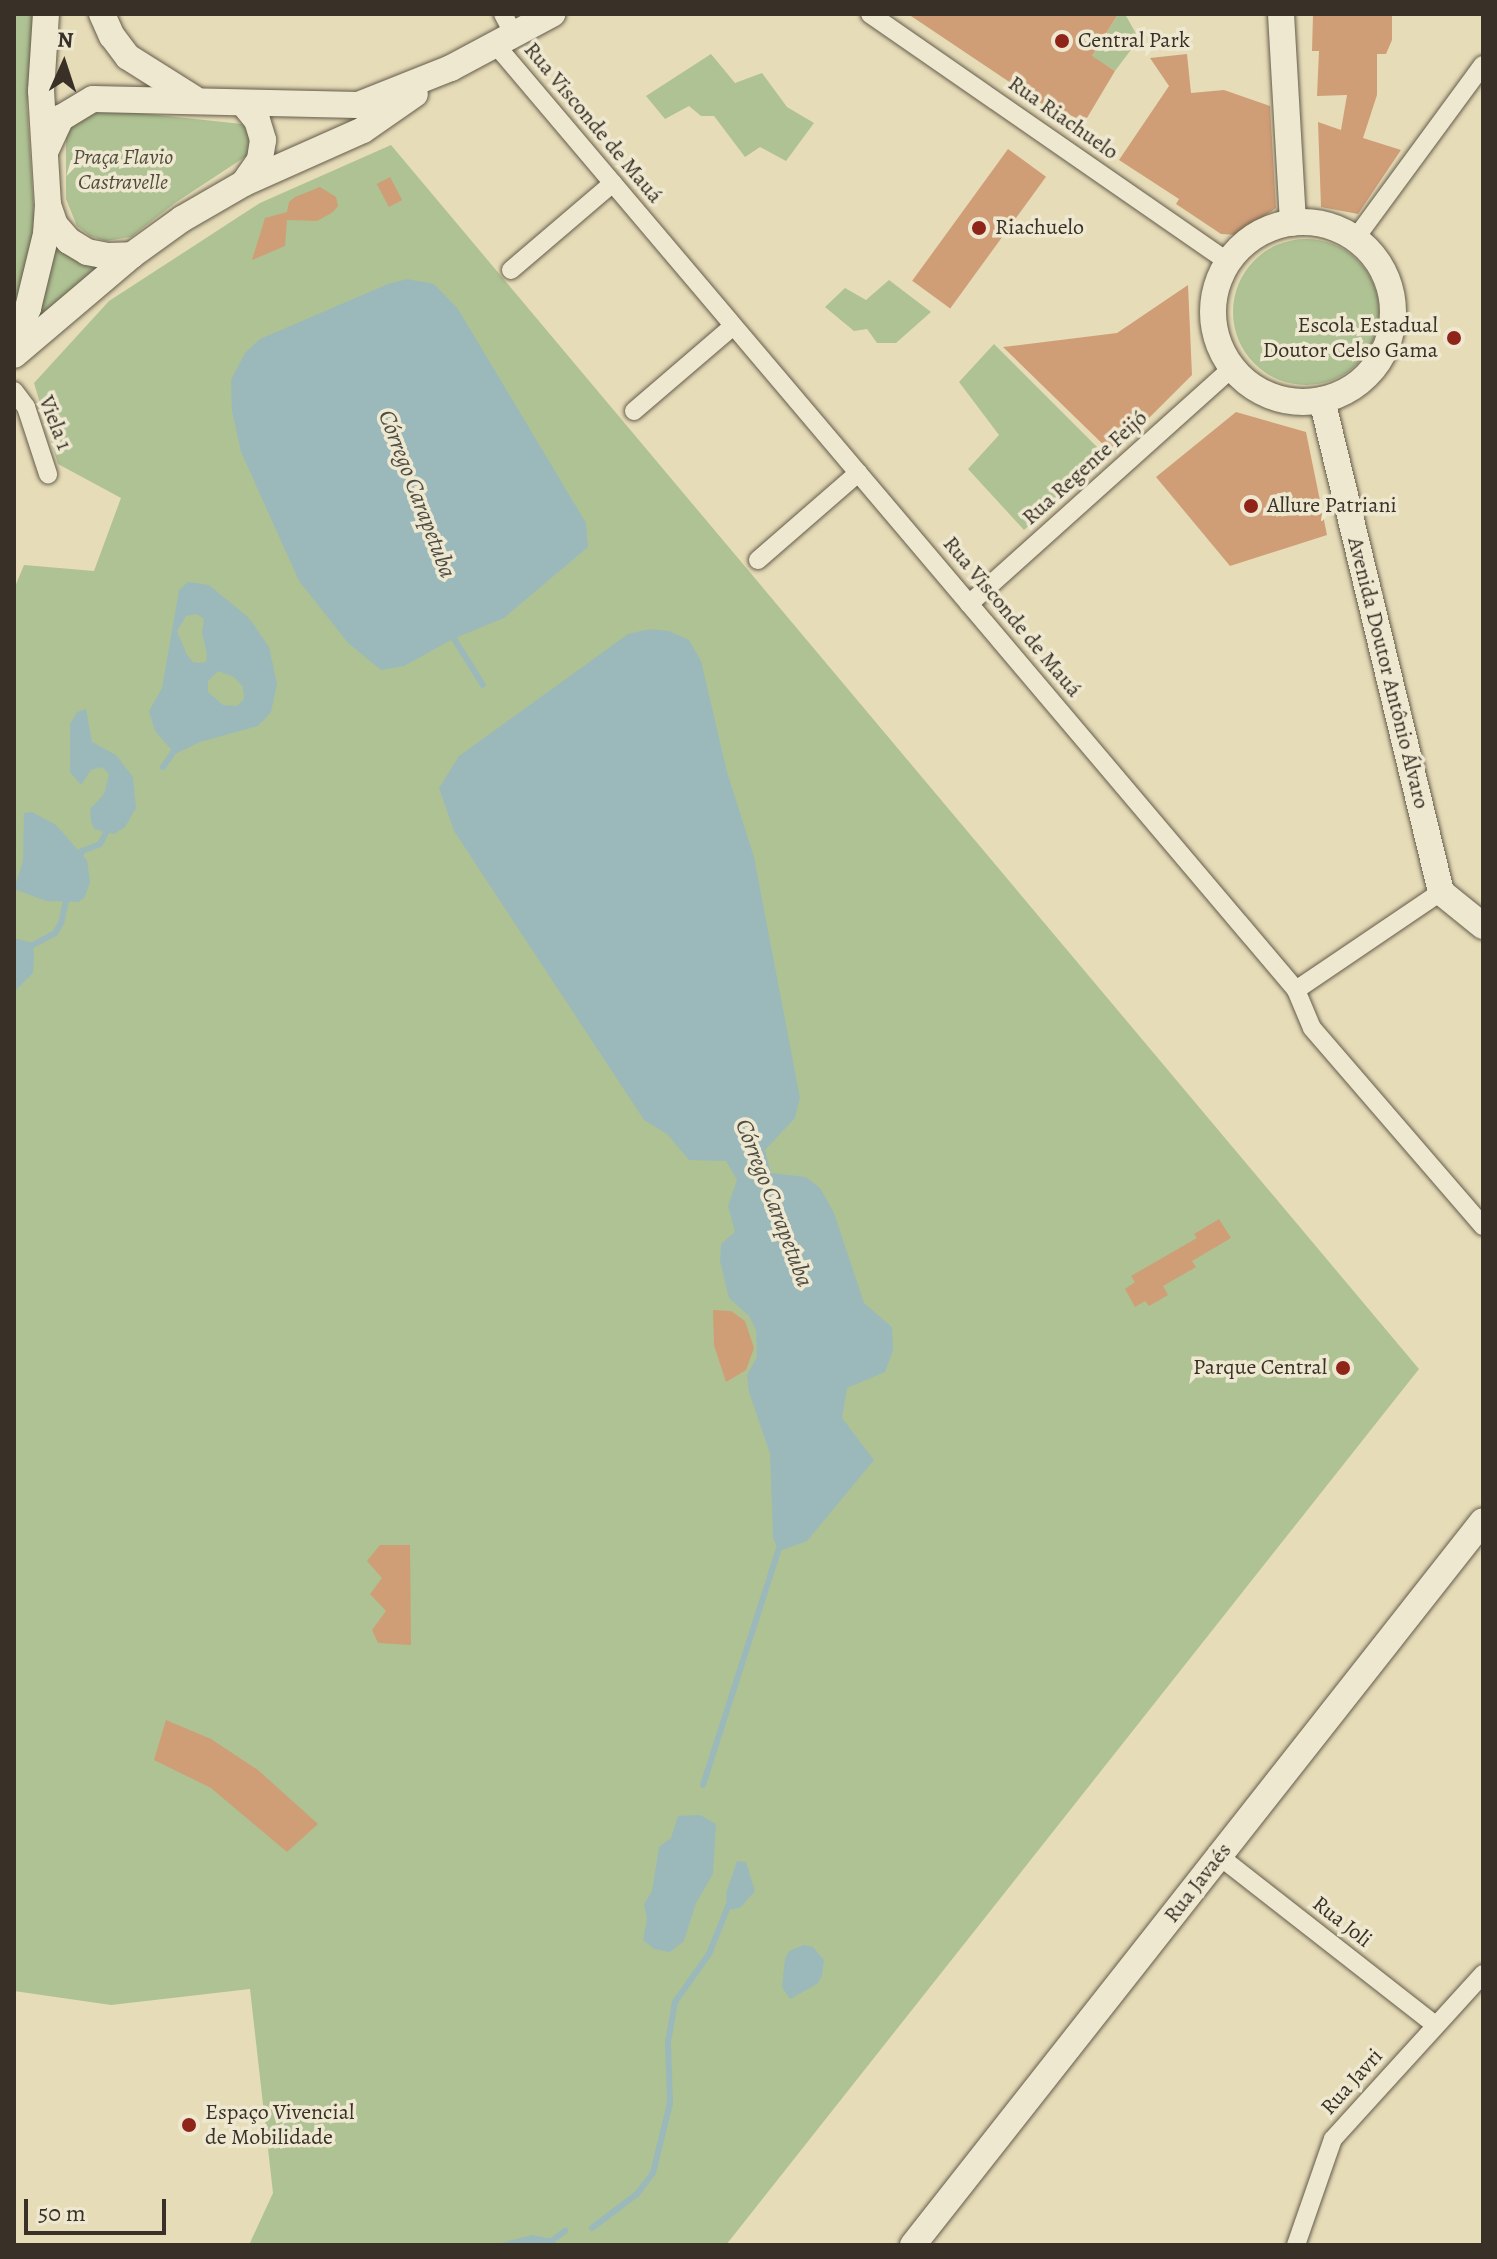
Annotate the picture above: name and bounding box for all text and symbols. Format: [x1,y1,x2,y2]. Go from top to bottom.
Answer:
north arrow [24,24,104,104]
text: N [56,25,74,55]
place label: Central Park [1078,28,1190,54]
marker: Central Park [1053,32,1071,50]
street label: Rua Visconde de Mauá [518,37,668,209]
street label: Rua Riachuelo [1003,70,1123,166]
park label: Praça Flavio Castravelle [73,144,173,196]
place label: Riachuelo [995,215,1084,241]
marker: Riachuelo [970,219,988,237]
place label: Escola Estadual Doutor Celso Gama [1263,312,1438,364]
marker: Escola Estadual Doutor Celso Gama [1445,329,1463,347]
street label: Viela 1 [33,392,77,454]
street label: Rua Regente Feijó [1017,405,1153,531]
water label: Córrego Carapetuba [372,406,462,582]
place label: Allure Patriani [1267,493,1397,519]
marker: Allure Patriani [1242,497,1260,515]
street label: Rua Visconde de Mauá [937,531,1087,703]
street label: Avenida Doutor Antônio Álvaro [1341,535,1435,811]
water label: Córrego Carapetuba [729,1115,819,1291]
place label: Parque Central [1193,1355,1327,1381]
marker: Parque Central [1334,1359,1352,1377]
street label: Rua Javaés [1159,1838,1237,1928]
street label: Rua Joli [1307,1891,1377,1953]
street label: Rua Javri [1315,2043,1389,2121]
place label: Espaço Vivencial de Mobilidade [205,2099,354,2150]
marker: Espaço Vivencial de Mobilidade [180,2116,198,2134]
scale bar [28,2183,170,2233]
text: 50 m [38,2197,86,2229]

